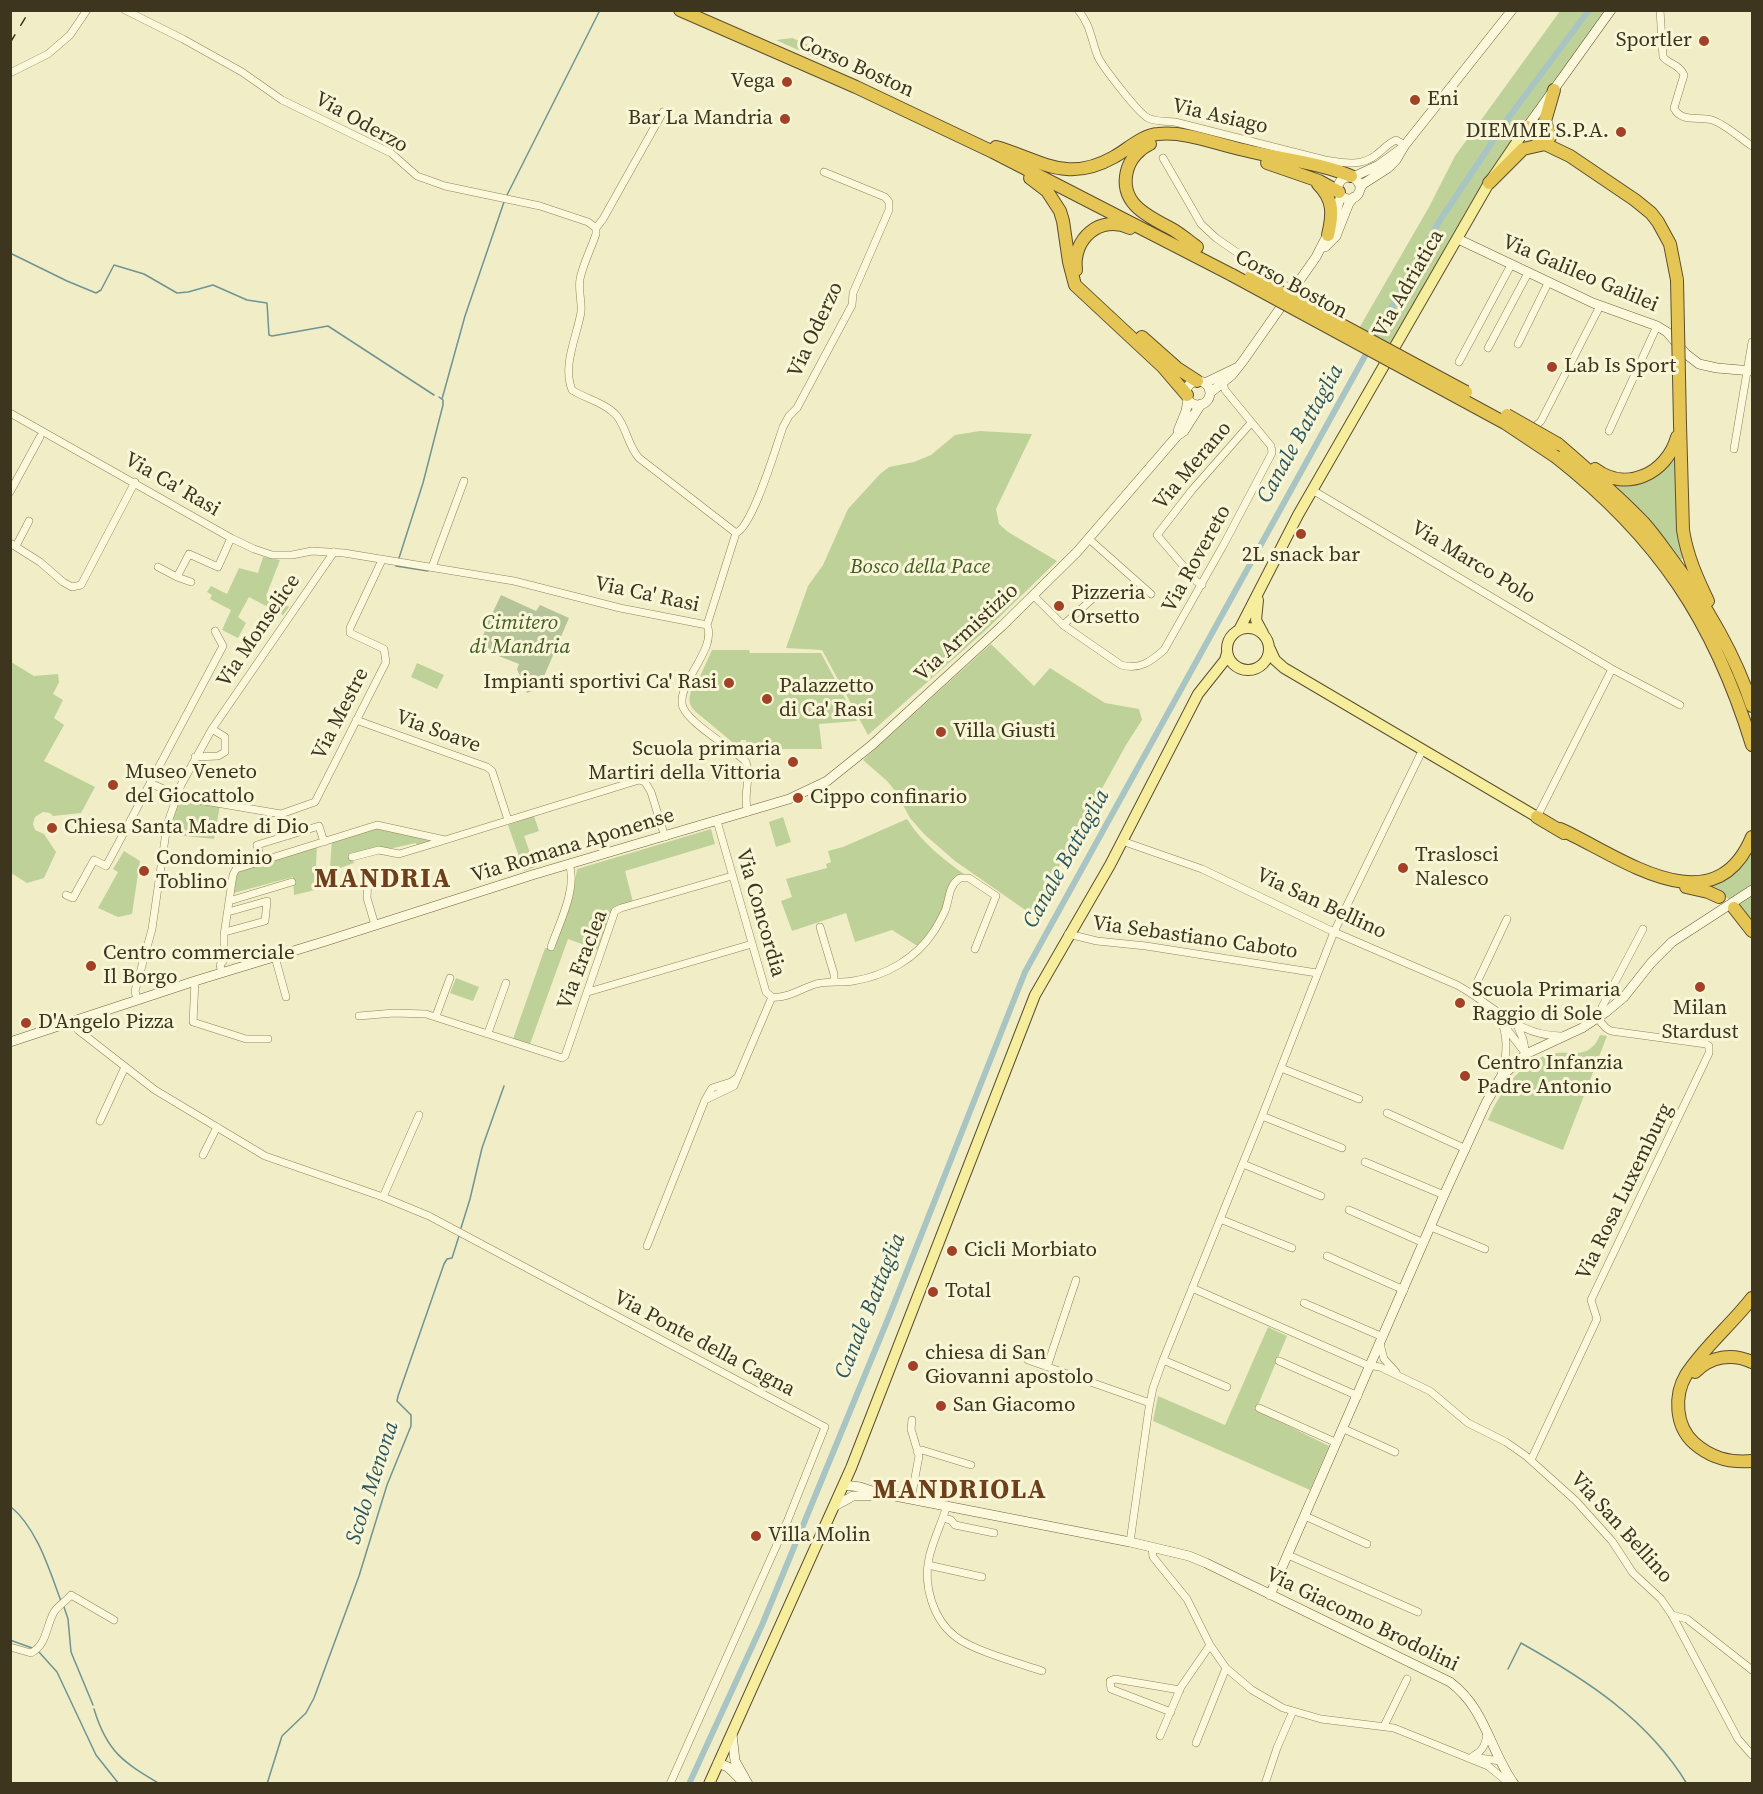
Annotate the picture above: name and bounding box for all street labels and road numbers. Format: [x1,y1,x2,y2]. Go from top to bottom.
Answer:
street label: Corso Boston [794,30,918,104]
street label: Via Oderzo [310,87,412,159]
street label: Via Asiago [1170,94,1270,140]
street label: Via Adriatica [1368,225,1450,343]
street label: Via Galileo Galilei [1498,230,1662,318]
street label: Corso Boston [1230,245,1352,325]
street label: Via Oderzo [783,278,849,382]
street label: Via Merano [1149,417,1237,515]
street label: Via Ca' Rasi [120,447,224,523]
street label: Via Rovereto [1157,501,1237,617]
street label: Via Marco Polo [1406,516,1540,610]
street label: Via Monselice [212,570,306,692]
street label: Via Ca' Rasi [592,572,702,618]
street label: Via Armistizio [910,578,1024,688]
street label: Via Mestre [307,664,375,764]
street label: Via Soave [392,705,484,759]
street label: Via Romana Aponense [468,803,678,889]
street label: Via Concordia [730,846,790,980]
street label: Via San Bellino [1252,863,1390,945]
street label: Via Eraclea [552,907,614,1013]
street label: Via Sebastiano Caboto [1091,911,1299,965]
street label: Via Rosa Luxemburg [1571,1100,1679,1284]
street label: Via Ponte della Cagna [609,1285,799,1403]
street label: Via San Bellino [1564,1467,1678,1589]
street label: Via Giacomo Brodolini [1261,1562,1463,1678]

